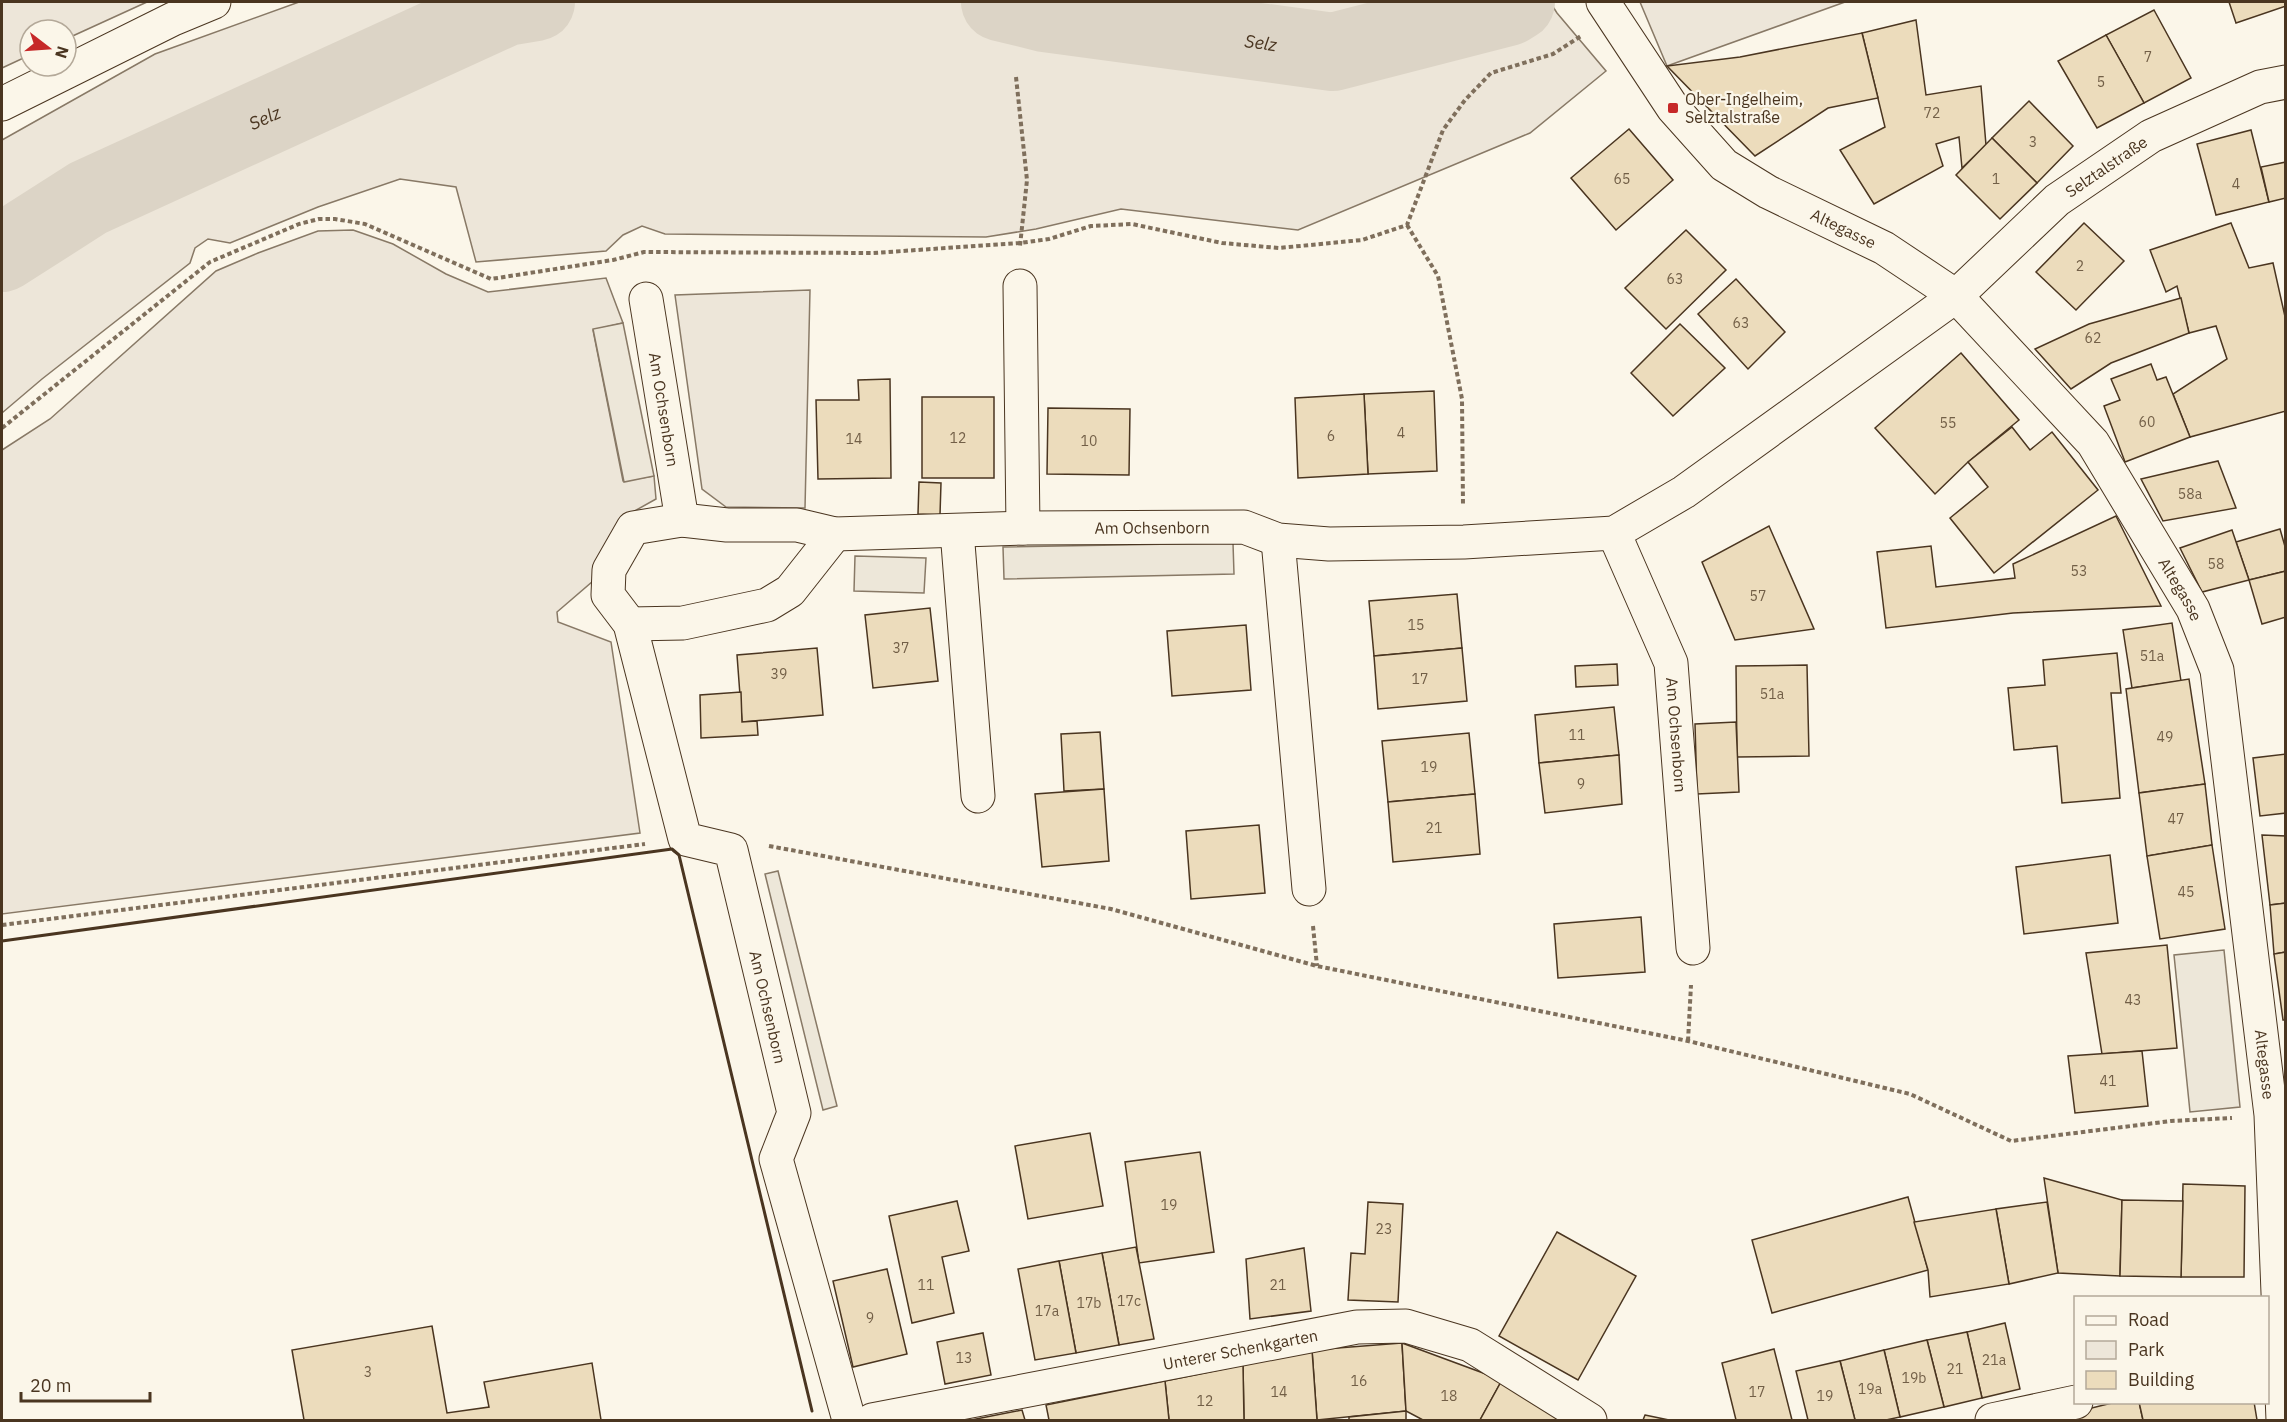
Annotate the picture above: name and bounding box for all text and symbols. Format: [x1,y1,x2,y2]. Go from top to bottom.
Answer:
north arrow [18,18,78,78]
water label: Selz [1243,29,1279,56]
text: N [51,44,74,61]
house number: 7 [2144,48,2152,66]
house number: 5 [2097,73,2105,91]
place label: Ober-Ingelheim, Selztalstraße [1685,89,1803,127]
water label: Selz [245,100,285,135]
marker: Ober-Ingelheim, Selztalstraße [1666,101,1680,115]
house number: 72 [1924,104,1940,122]
street label: Selztalstraße [2061,131,2151,202]
house number: 3 [2029,133,2037,151]
house number: 65 [1614,170,1630,188]
house number: 1 [1992,170,2000,188]
house number: 4 [2232,175,2240,193]
street label: Altegasse [1808,204,1880,253]
house number: 2 [2076,257,2084,275]
house number: 63 [1667,270,1683,288]
house number: 63 [1733,314,1749,332]
house number: 62 [2085,329,2101,347]
street label: Am Ochsenborn [645,351,683,468]
house number: 60 [2139,413,2155,431]
house number: 55 [1940,414,1956,432]
house number: 4 [1397,424,1405,442]
house number: 6 [1327,427,1335,445]
house number: 12 [950,429,966,447]
house number: 14 [846,430,862,448]
house number: 10 [1081,432,1097,450]
house number: 58a [2178,485,2203,503]
street label: Am Ochsenborn [1094,517,1210,538]
street label: Altegasse [2154,554,2207,624]
house number: 58 [2208,555,2224,573]
house number: 53 [2071,562,2087,580]
house number: 57 [1750,587,1766,605]
house number: 15 [1408,616,1424,634]
house number: 37 [893,639,909,657]
house number: 51a [2140,647,2165,665]
house number: 39 [771,665,787,683]
house number: 17 [1412,670,1428,688]
street label: Am Ochsenborn [1662,677,1691,793]
house number: 51a [1760,685,1785,703]
house number: 11 [1569,726,1585,744]
house number: 49 [2157,728,2173,746]
house number: 19 [1421,758,1437,776]
house number: 9 [1577,775,1585,793]
house number: 47 [2168,810,2184,828]
house number: 21 [1426,819,1442,837]
house number: 45 [2178,883,2194,901]
street label: Am Ochsenborn [745,949,791,1065]
house number: 43 [2125,991,2141,1009]
street label: Altegasse [2251,1028,2279,1101]
house number: 41 [2100,1072,2116,1090]
house number: 19 [1161,1196,1177,1214]
house number: 23 [1376,1220,1392,1238]
house number: 11 [918,1276,934,1294]
house number: 21 [1270,1276,1286,1294]
house number: 17c [1117,1292,1141,1310]
house number: 17b [1077,1294,1101,1312]
legend [2074,1296,2269,1404]
house number: 17a [1035,1302,1060,1320]
text: Road [2128,1308,2169,1331]
house number: 9 [866,1309,874,1327]
street label: Unterer Schenkgarten [1161,1325,1320,1374]
text: Park [2128,1338,2165,1361]
house number: 13 [956,1349,972,1367]
house number: 21a [1982,1351,2007,1369]
house number: 21 [1947,1360,1963,1378]
house number: 3 [364,1363,372,1381]
scale bar [21,1365,150,1403]
text: Building [2128,1368,2195,1391]
house number: 19b [1902,1369,1926,1387]
house number: 16 [1351,1372,1367,1390]
text: 20 m [30,1374,72,1397]
house number: 19a [1858,1380,1883,1398]
house number: 14 [1271,1383,1287,1401]
house number: 17 [1749,1383,1765,1401]
house number: 18 [1441,1387,1457,1405]
house number: 19 [1817,1387,1833,1405]
house number: 12 [1197,1392,1213,1410]

